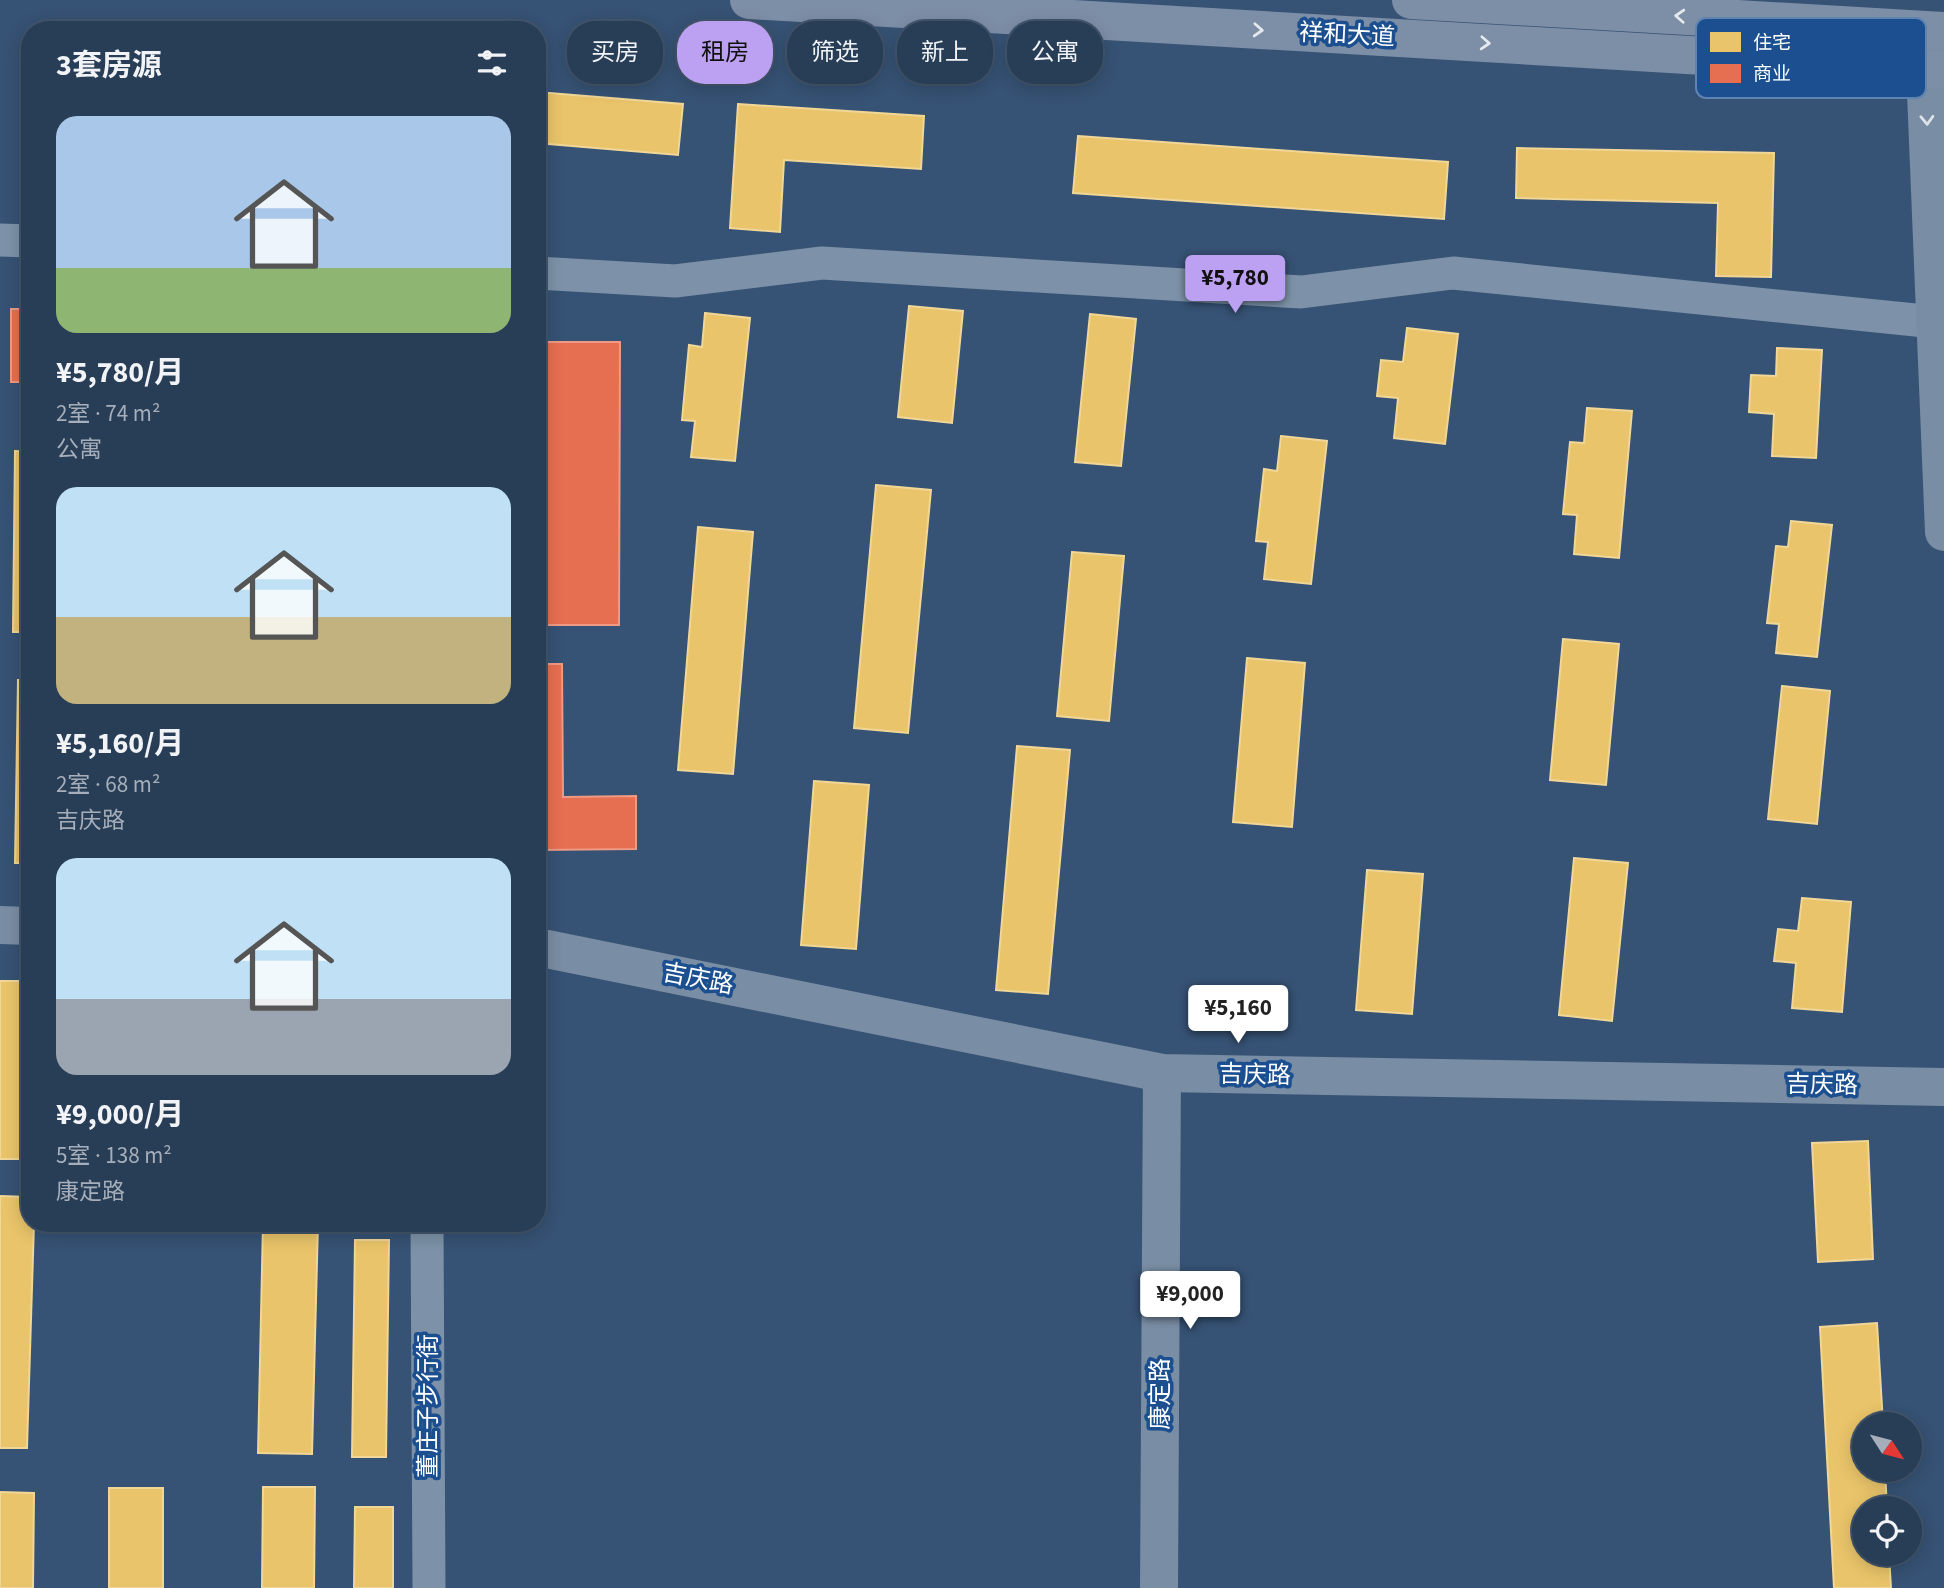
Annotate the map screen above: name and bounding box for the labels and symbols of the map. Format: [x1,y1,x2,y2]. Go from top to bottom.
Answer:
one-way arrow [1674,8,1685,23]
street label: 祥和大道 [1298,15,1396,55]
legend [1696,18,1926,98]
one-way arrow [1253,22,1264,37]
text: 住宅 [1753,30,1791,57]
one-way arrow [1480,35,1491,50]
text: 商业 [1753,61,1791,88]
one-way arrow [1919,115,1934,126]
pin: ¥5,780 [1178,256,1292,315]
street label: 吉庆路 [659,955,737,1003]
pin: ¥5,160 [1181,986,1295,1045]
street label: 吉庆路 [1219,1057,1291,1093]
street label: 吉庆路 [1786,1067,1858,1103]
pin: ¥9,000 [1133,1272,1247,1331]
street label: 董庄子步行街 [411,1334,446,1478]
street label: 康定路 [1143,1358,1178,1430]
north arrow [1852,1412,1922,1482]

